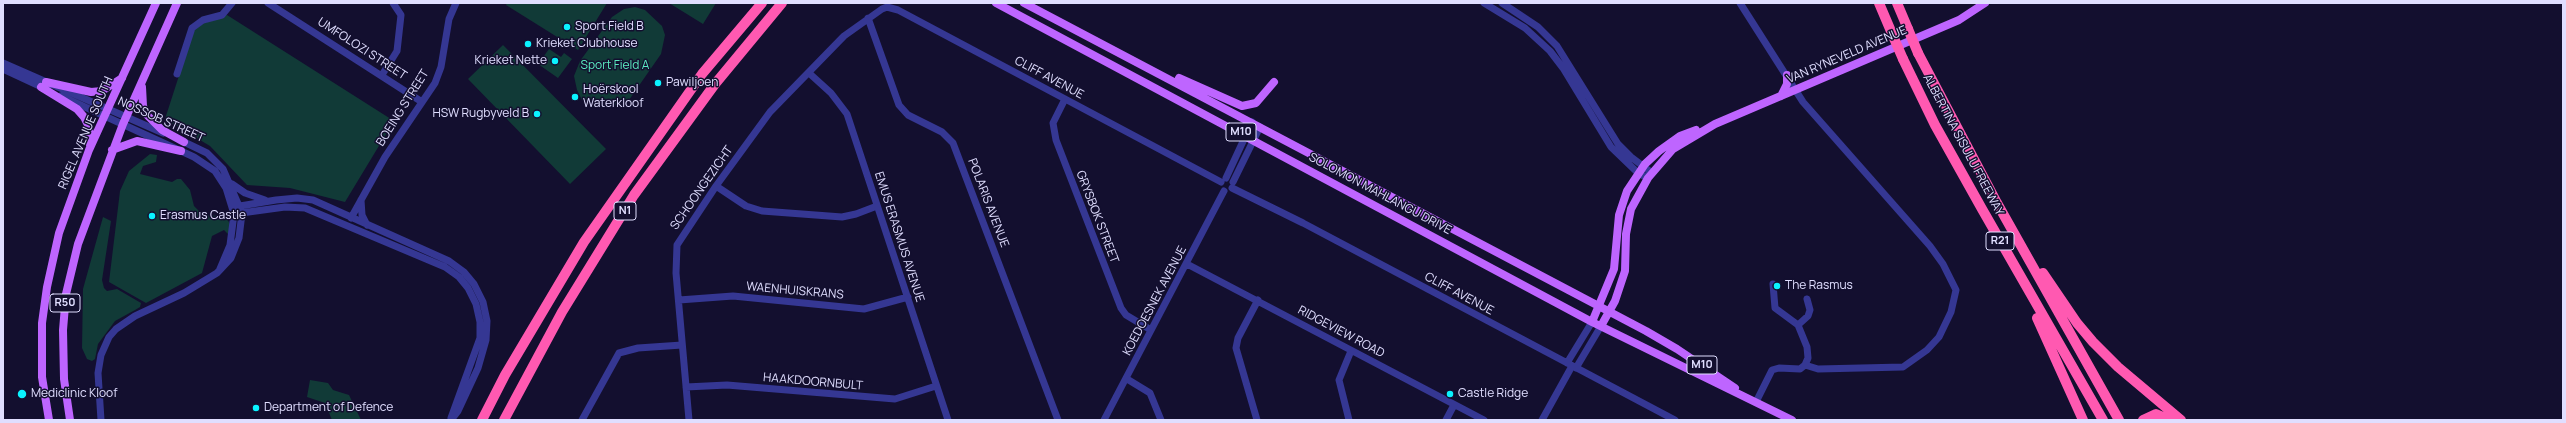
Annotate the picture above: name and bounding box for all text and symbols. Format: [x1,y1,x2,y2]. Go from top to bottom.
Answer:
street label: UMFOLOZI STREET [315,15,409,83]
place label: Sport Field B [575,20,644,34]
marker: Sport Field B [562,22,572,32]
street label: VAN RYNEVELD AVENUE [1785,23,1909,87]
place label: Krieket Clubhouse [536,37,638,51]
marker: Krieket Clubhouse [523,39,533,49]
place label: Krieket Nette [475,54,547,68]
street label: CLIFF AVENUE [1012,54,1086,102]
marker: Krieket Nette [550,56,560,66]
park label: Sport Field A [581,59,649,73]
street label: BOEING STREET [374,67,432,149]
street label: ALBERTINA SISULU FREEWAY [1920,72,2006,218]
street label: RIGEL AVENUE SOUTH [56,75,116,191]
place label: Pawiljoen [666,76,718,90]
marker: Pawiljoen [653,78,663,88]
place label: Hoërskool Waterkloof [583,83,643,111]
marker: Hoërskool Waterkloof [570,92,580,102]
street label: NOSSOB STREET [115,94,207,146]
place label: HSW Rugbyveld B [433,107,529,121]
marker: HSW Rugbyveld B [532,109,542,119]
road number: M10 [1226,123,1256,141]
street label: SCHOONGEZICHT [668,143,736,233]
street label: SOLOMON MAHLANGU DRIVE [1306,150,1454,238]
street label: POLARIS AVENUE [964,156,1012,250]
street label: GRYSBOK STREET [1073,169,1121,265]
street label: EMUS ERASMUS AVENUE [871,170,927,304]
road number: N1 [614,202,636,220]
place label: Erasmus Castle [160,209,246,223]
marker: Erasmus Castle [147,211,157,221]
road number: R21 [1986,232,2014,250]
street label: KOEDOESNEK AVENUE [1120,244,1190,358]
street label: CLIFF AVENUE [1422,270,1496,318]
place label: The Rasmus [1785,279,1853,293]
street label: WAENHUISKRANS [746,280,844,302]
marker: The Rasmus [1772,281,1782,291]
road number: R50 [50,294,80,312]
street label: RIDGEVIEW ROAD [1295,303,1387,361]
road number: M10 [1687,356,1717,374]
street label: HAAKDOORNBULT [763,370,863,394]
place label: Mediclinic Kloof [31,387,117,401]
place label: Castle Ridge [1458,387,1528,401]
marker: Mediclinic Kloof [16,388,28,400]
marker: Castle Ridge [1445,389,1455,399]
place label: Department of Defence [264,401,393,415]
marker: Department of Defence [251,403,261,413]

